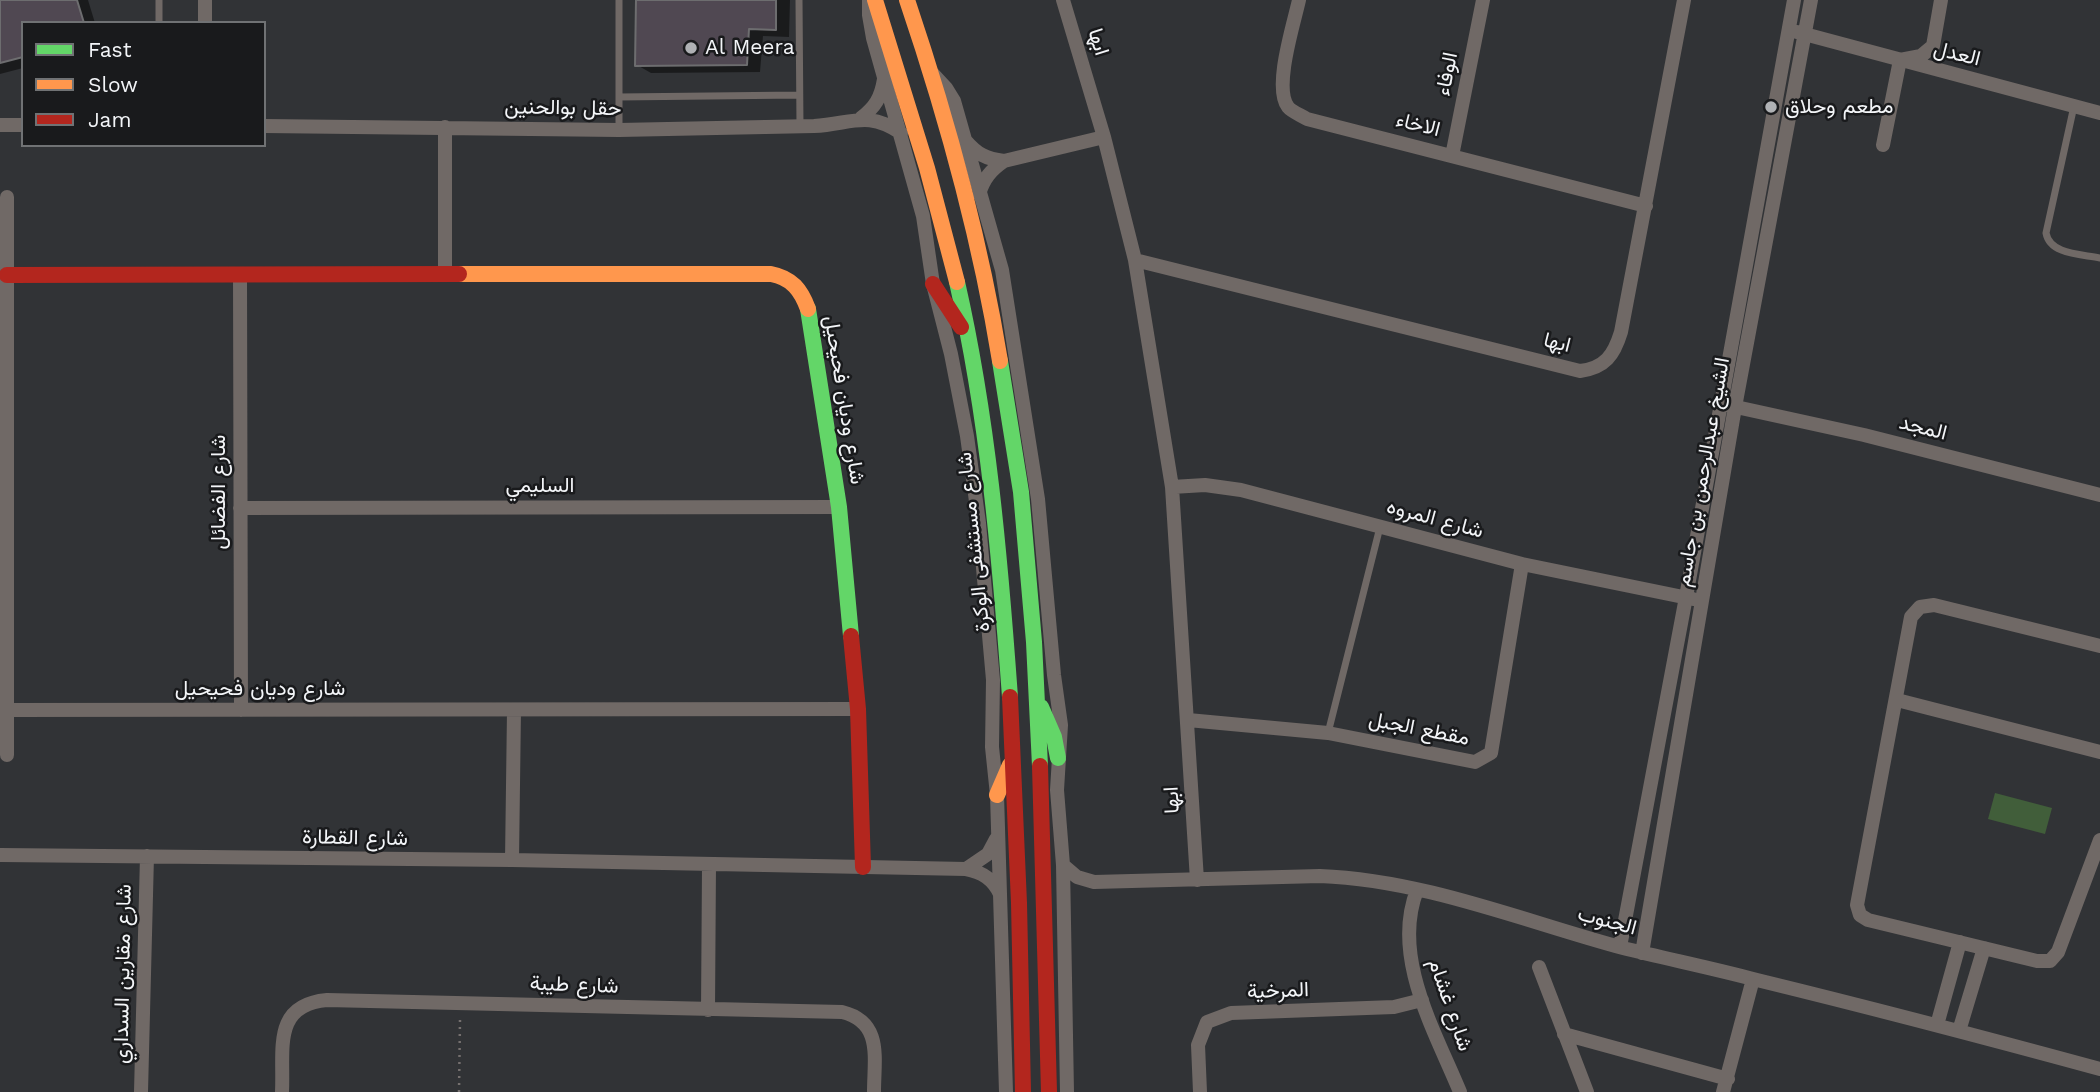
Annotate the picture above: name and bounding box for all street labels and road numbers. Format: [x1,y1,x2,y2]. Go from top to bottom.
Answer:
street label: ابها [1082,25,1114,59]
street label: العدل [1931,36,1983,72]
street label: الوفاء [1430,50,1464,98]
street label: حقل بوالحنين [504,94,622,122]
street label: الاخاء [1393,107,1443,143]
street label: شارع وديان فحيحيل [818,314,870,486]
street label: ابها [1541,328,1573,358]
street label: الشيخ عبدالرحمن بن جاسم [1670,356,1736,588]
street label: المجد [1896,410,1950,446]
street label: شارع الفضائل [206,435,232,549]
street label: شارع مستشفى الوكرة [952,451,996,633]
street label: السليمي [506,473,574,499]
street label: شارع المروه [1384,494,1486,544]
street label: شارع وديان فحيحيل [175,676,345,702]
street label: مقطع الجبل [1366,707,1472,751]
street label: ابها [1159,786,1185,814]
street label: شارع القطارة [302,824,408,852]
street label: شارع مقارين السداري [109,884,137,1064]
street label: الجنوب [1575,901,1639,941]
street label: شارع غشام [1422,955,1478,1055]
street label: شارع طيبة [529,971,619,999]
street label: المرخية [1247,977,1309,1005]

